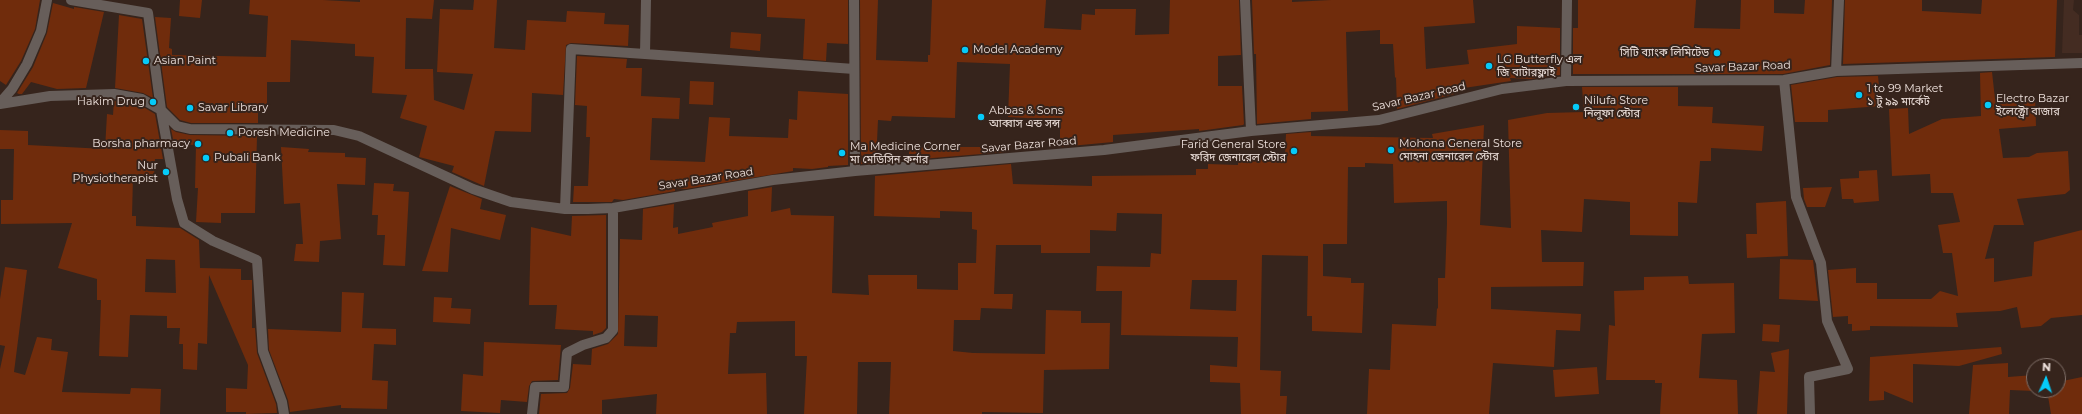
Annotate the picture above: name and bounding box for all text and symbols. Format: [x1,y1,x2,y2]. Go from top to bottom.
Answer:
place label: Model Academy [973,43,1062,57]
marker: Model Academy [960,45,970,55]
place label: সিটি ব্যাংক লিমিটেড [1620,46,1709,60]
marker: সিটি ব্যাংক লিমিটেড [1712,48,1722,58]
place label: LG Butterfly এল জি বাটারফ্লাই [1497,53,1582,79]
place label: Asian Paint [154,54,216,68]
marker: Asian Paint [141,56,151,66]
street label: Savar Bazar Road [1695,59,1791,75]
marker: LG Butterfly এল জি বাটারফ্লাই [1484,61,1494,71]
street label: Savar Bazar Road [1371,80,1467,114]
place label: 1 to 99 Market ১ টু ৯৯ মার্কেট [1867,82,1943,108]
marker: 1 to 99 Market ১ টু ৯৯ মার্কেট [1854,90,1864,100]
place label: Electro Bazar ইলেক্ট্রো বাজার [1996,92,2069,118]
place label: Nilufa Store নিলুফা স্টোর [1584,94,1648,120]
place label: Hakim Drug [77,95,145,109]
marker: Hakim Drug [148,97,158,107]
marker: Electro Bazar ইলেক্ট্রো বাজার [1983,100,1993,110]
place label: Savar Library [198,101,268,115]
marker: Nilufa Store নিলুফা স্টোর [1571,102,1581,112]
marker: Savar Library [185,103,195,113]
place label: Abbas & Sons আব্বাস এন্ড সন্স [989,104,1063,130]
marker: Abbas & Sons আব্বাস এন্ড সন্স [976,112,986,122]
place label: Poresh Medicine [238,126,330,140]
marker: Poresh Medicine [225,128,235,138]
street label: Savar Bazar Road [981,134,1077,156]
place label: Borsha pharmacy [92,137,190,151]
place label: Mohona General Store মোহনা জেনারেল স্টোর [1399,137,1522,163]
place label: Farid General Store ফরিদ জেনারেল স্টোর [1181,138,1286,164]
marker: Borsha pharmacy [193,139,203,149]
place label: Ma Medicine Corner মা মেডিসিন কর্নার [850,140,961,166]
marker: Mohona General Store মোহনা জেনারেল স্টোর [1386,145,1396,155]
marker: Farid General Store ফরিদ জেনারেল স্টোর [1289,146,1299,156]
marker: Ma Medicine Corner মা মেডিসিন কর্নার [837,148,847,158]
place label: Pubali Bank [214,151,281,165]
marker: Pubali Bank [201,153,211,163]
place label: Nur Physiotherapist [73,159,158,185]
street label: Savar Bazar Road [658,165,754,193]
marker: Nur Physiotherapist [161,167,171,177]
north arrow [2026,358,2066,398]
text: N [2042,360,2051,374]

